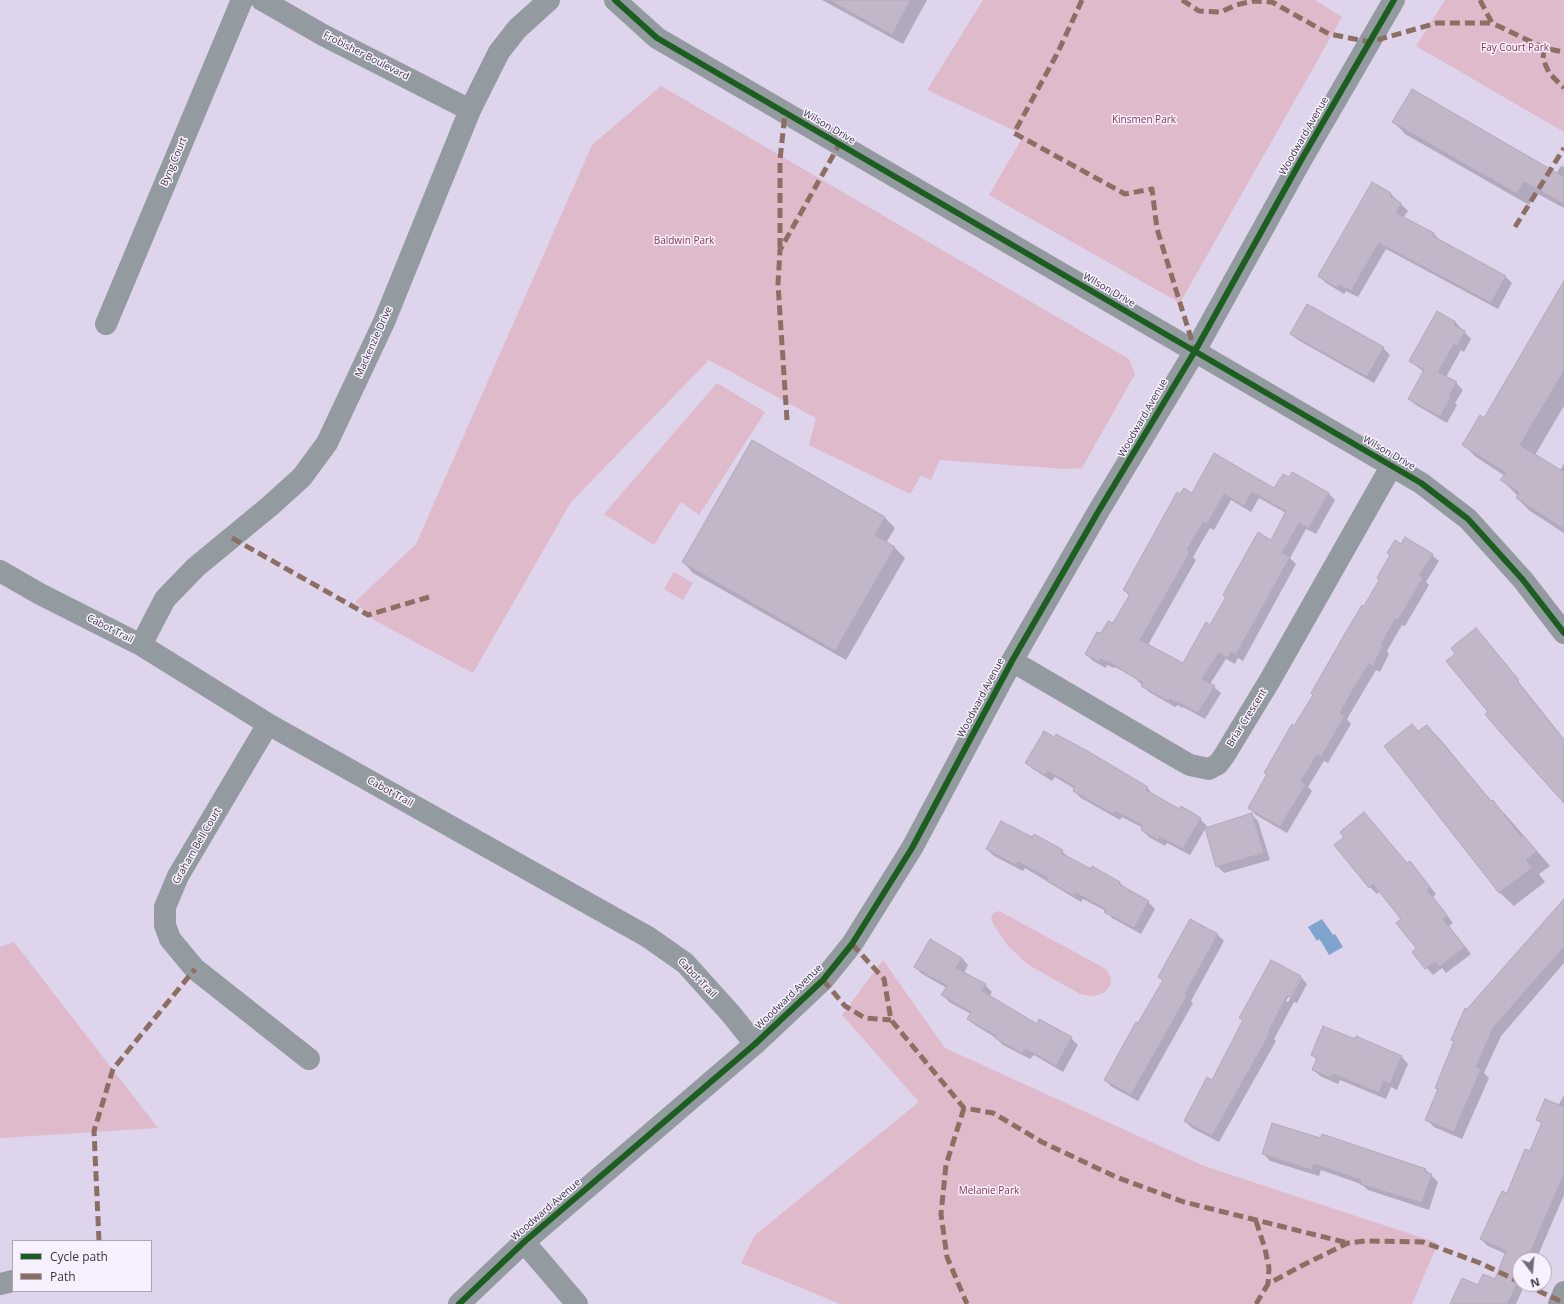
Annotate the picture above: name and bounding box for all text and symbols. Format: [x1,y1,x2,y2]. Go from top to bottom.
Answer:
street label: Frobisher Boulevard [321,29,411,83]
park label: Fay Court Park [1481,42,1549,54]
street label: Woodward Avenue [1277,95,1331,177]
street label: Wilson Drive [801,107,857,147]
park label: Kinsmen Park [1112,114,1176,126]
street label: Byng Court [158,136,190,188]
park label: Baldwin Park [654,235,714,247]
street label: Wilson Drive [1081,270,1137,310]
street label: Mackenzie Drive [353,305,395,379]
street label: Woodward Avenue [1116,377,1170,459]
street label: Wilson Drive [1361,433,1417,473]
street label: Cabot Trail [85,612,135,646]
street label: Woodward Avenue [955,656,1007,740]
street label: Briar Crescent [1224,687,1270,749]
street label: Cabot Trail [365,775,415,809]
street label: Graham Bell Court [170,806,224,886]
street label: Cabot Trail [675,956,719,1000]
street label: Woodward Avenue [753,962,825,1032]
street label: Woodward Avenue [509,1177,583,1243]
park label: Melanie Park [959,1185,1019,1197]
legend [12,1240,152,1292]
text: Cycle path [50,1248,108,1265]
north arrow [1512,1252,1552,1292]
text: Path [50,1268,76,1285]
text: N [1529,1275,1542,1291]

